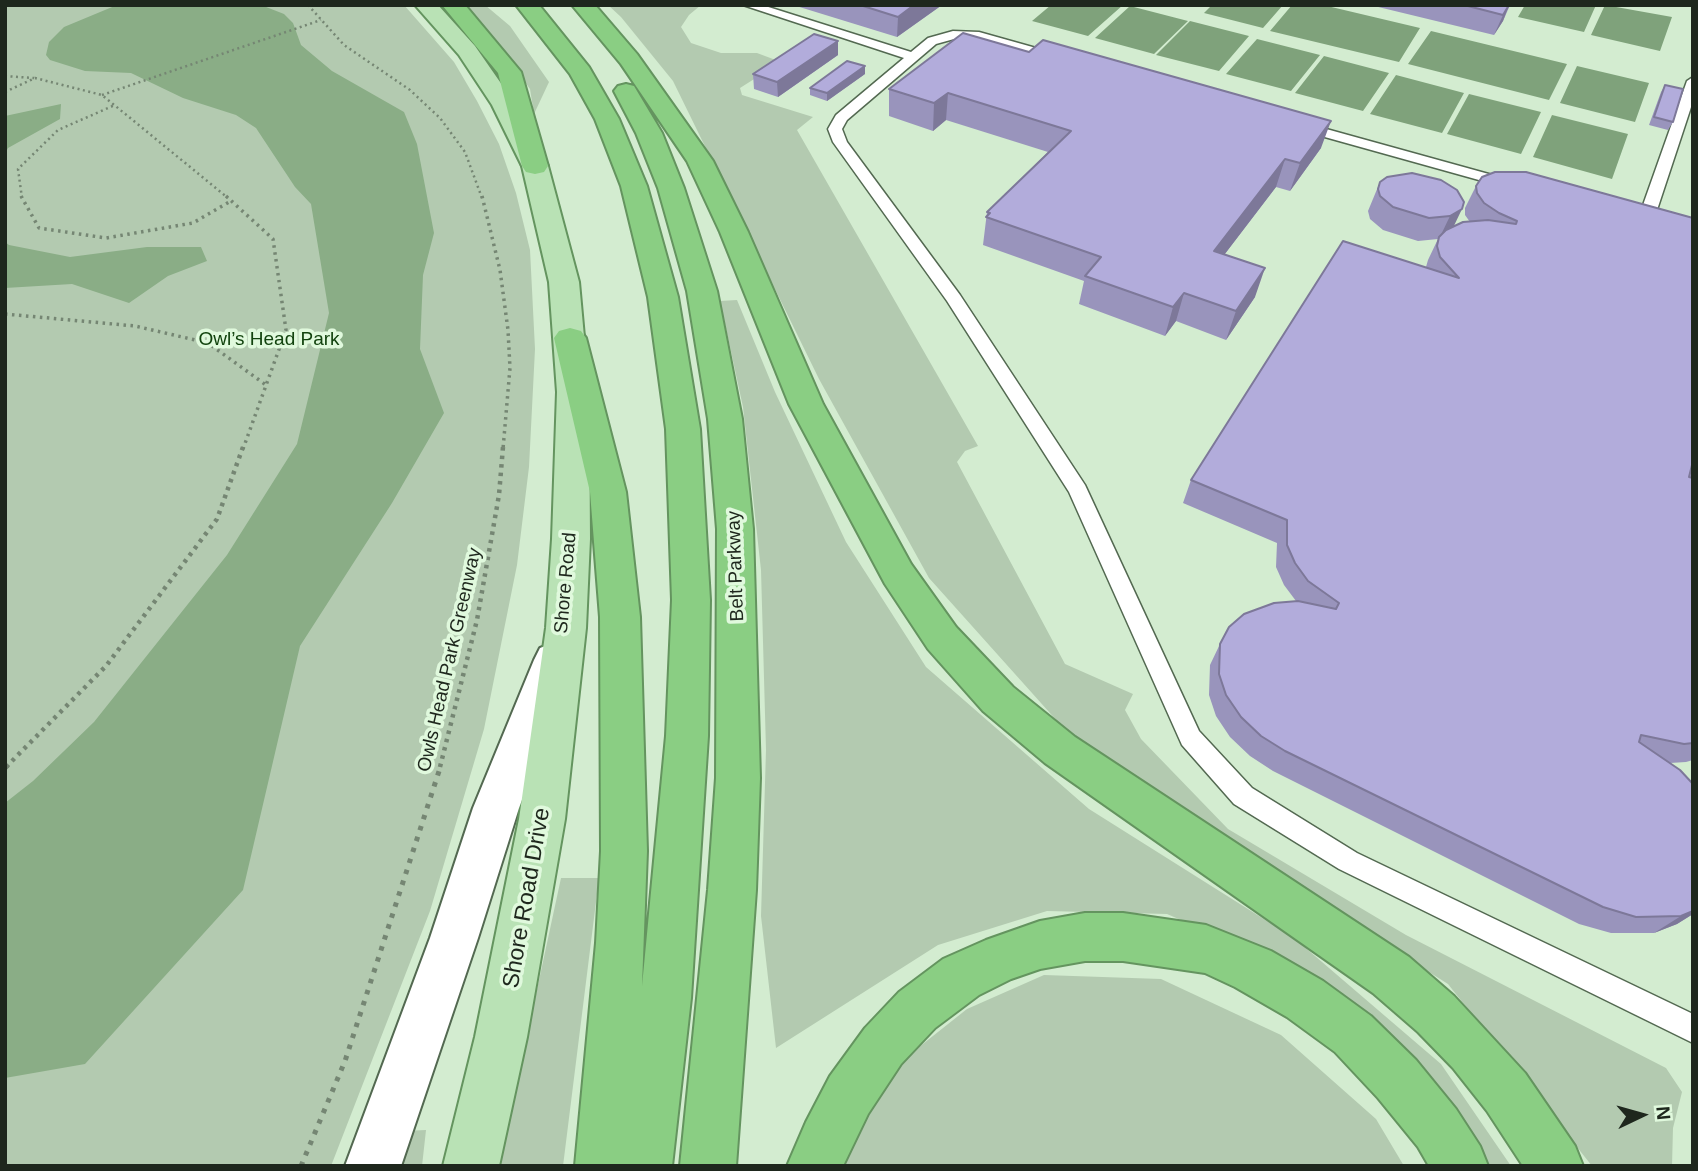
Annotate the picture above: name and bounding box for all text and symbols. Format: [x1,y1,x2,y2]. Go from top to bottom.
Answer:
park label: Owl’s Head Park [198,329,340,351]
street label: Belt Parkway [723,510,749,622]
street label: Shore Road [550,531,582,635]
street label: Owls Head Park Greenway [413,546,487,774]
street label: Shore Road Drive [498,806,556,990]
north arrow [1607,1080,1677,1150]
text: N [1652,1105,1674,1121]

